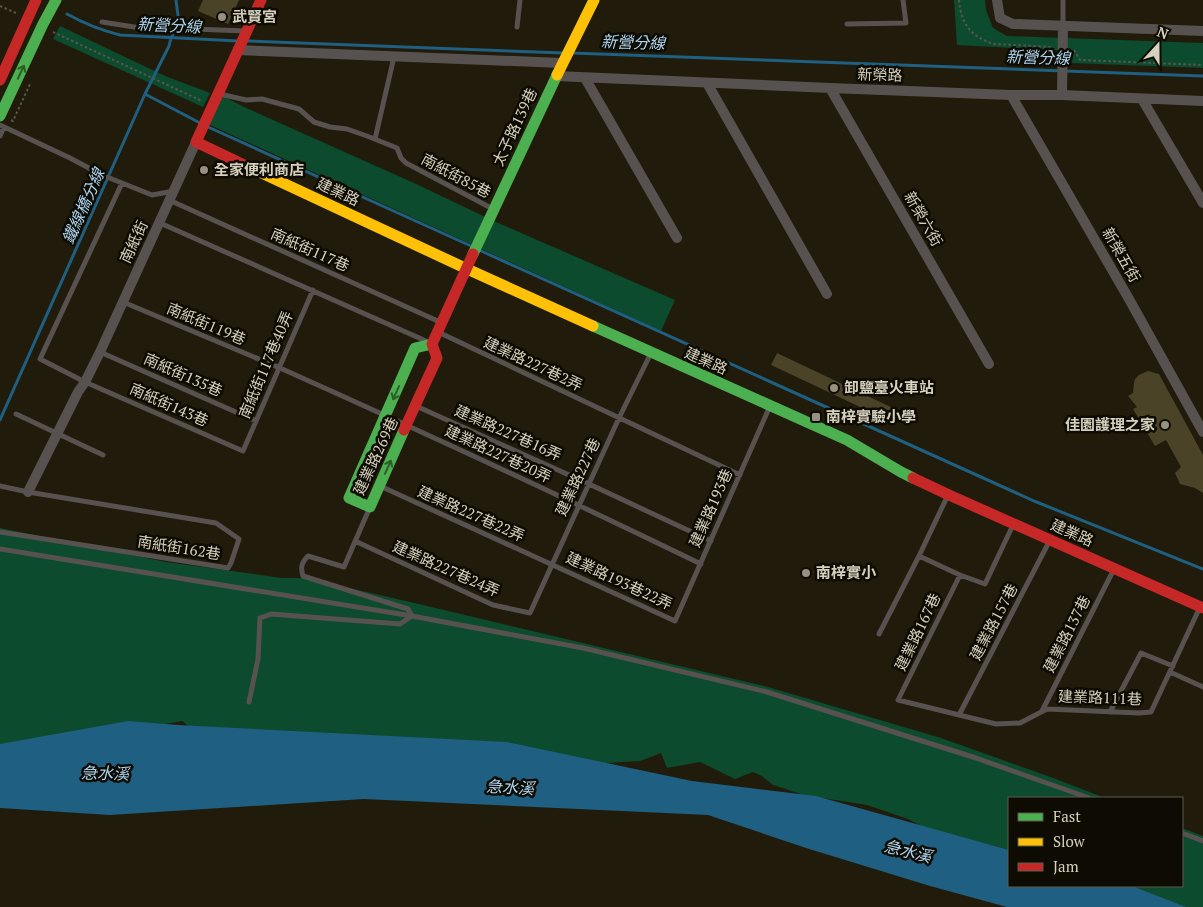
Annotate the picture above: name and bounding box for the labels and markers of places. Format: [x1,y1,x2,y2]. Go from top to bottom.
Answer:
place label: 武賢宮 [232,6,277,26]
marker: 武賢宮 [216,11,228,23]
place label: 全家便利商店 [214,159,304,179]
marker: 全家便利商店 [198,164,210,176]
place label: 卸鹽臺火車站 [844,377,934,397]
marker: 卸鹽臺火車站 [828,382,840,394]
place label: 南梓實驗小學 [826,406,916,426]
marker: 南梓實驗小學 [810,411,822,423]
place label: 佳園護理之家 [1065,414,1155,434]
marker: 佳園護理之家 [1159,419,1171,431]
place label: 南梓實小 [816,562,877,582]
marker: 南梓實小 [800,567,812,579]

